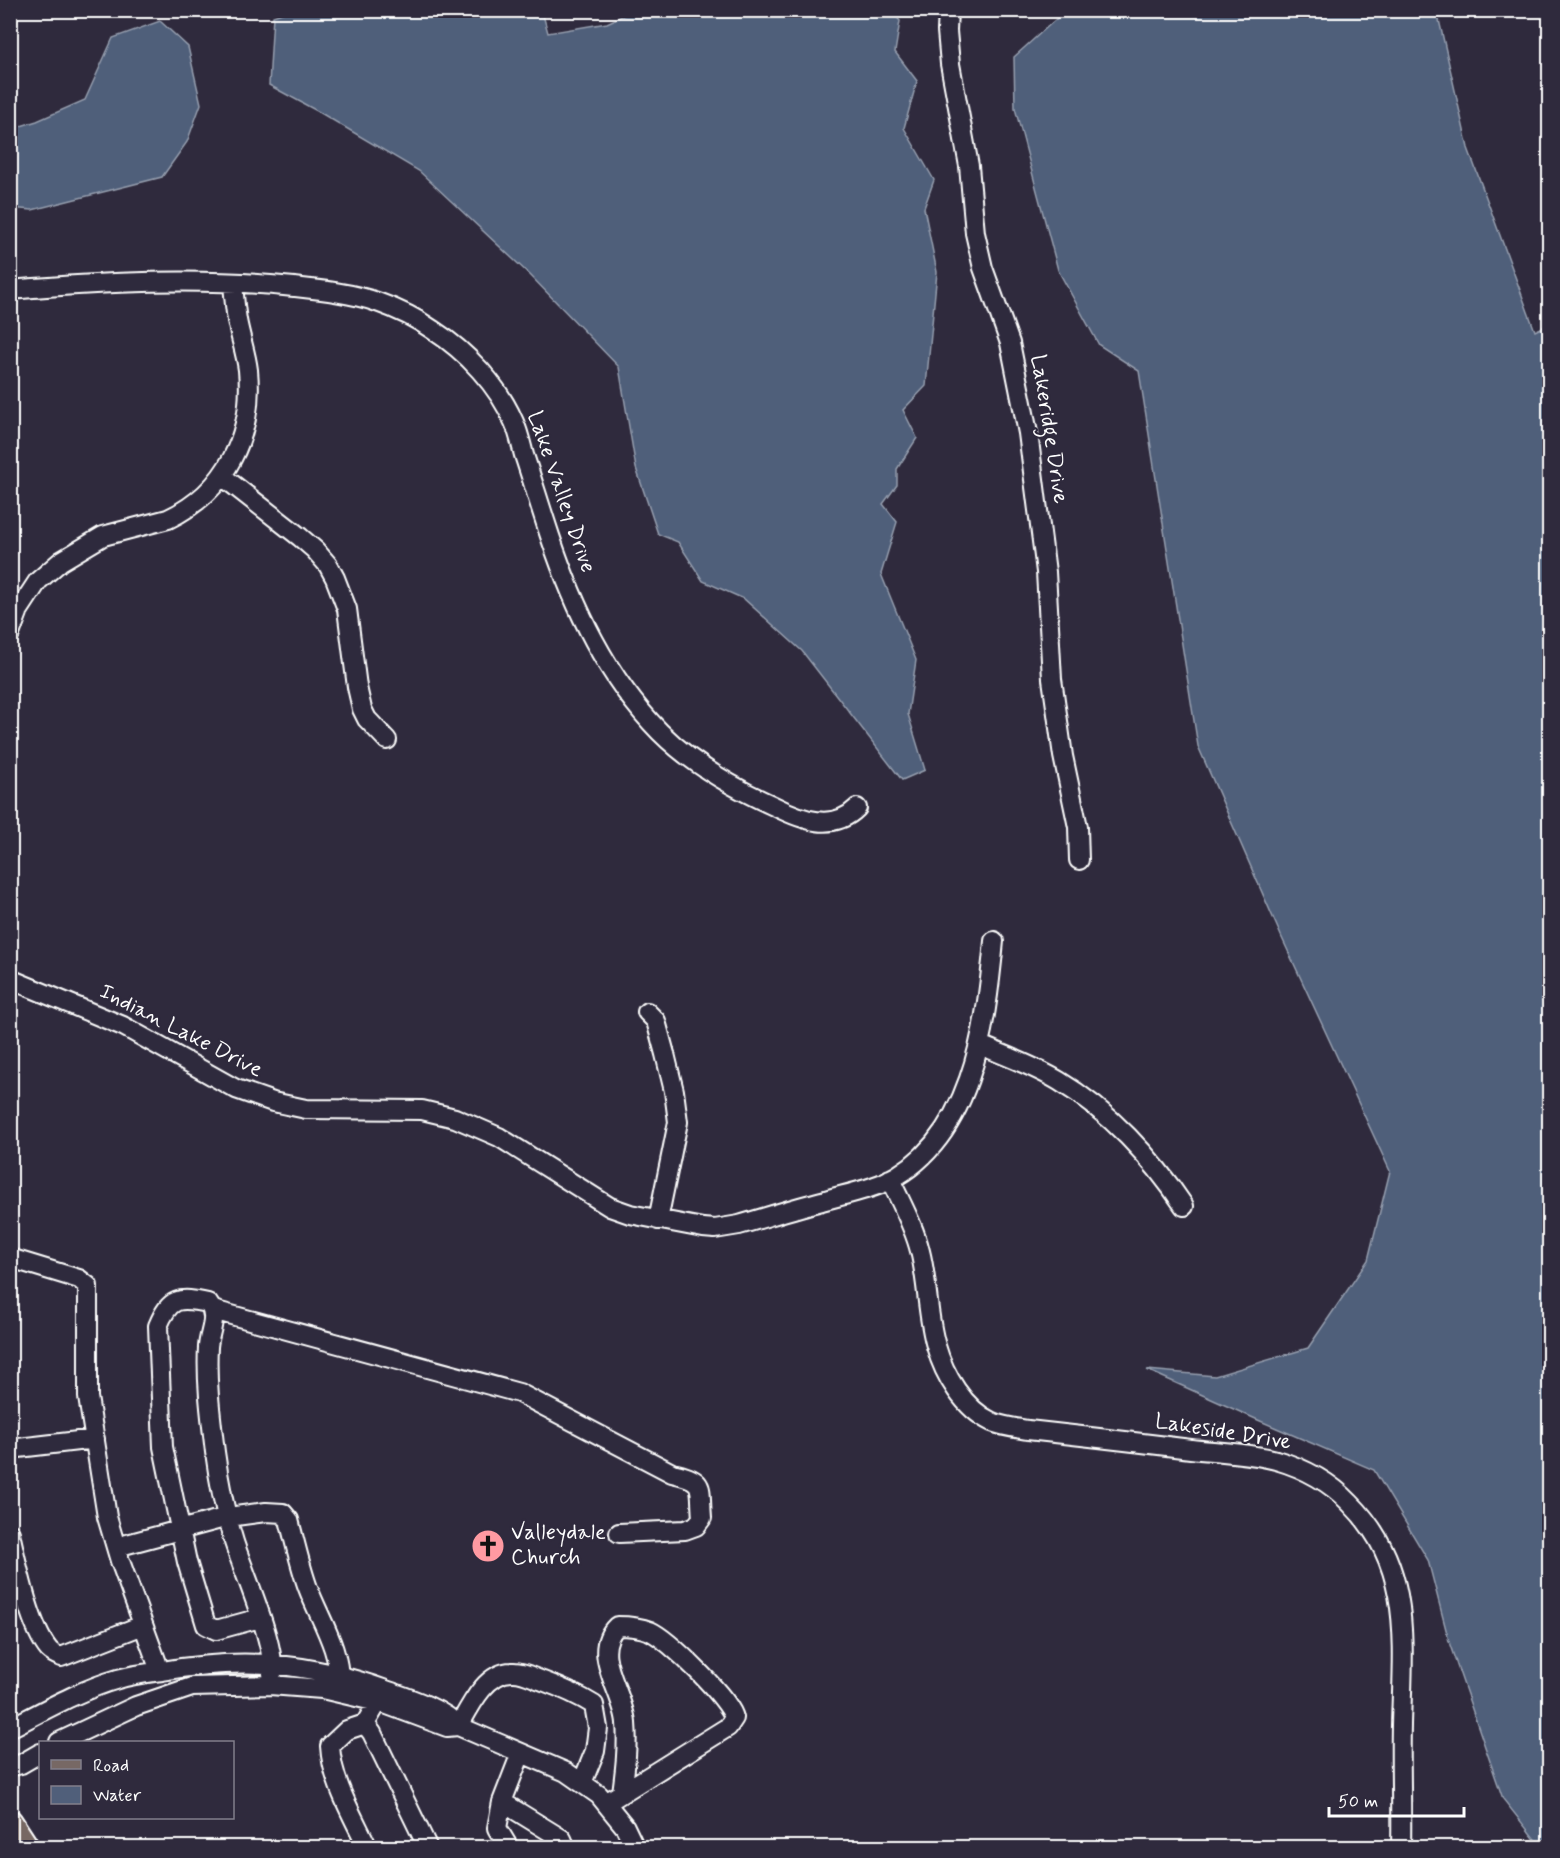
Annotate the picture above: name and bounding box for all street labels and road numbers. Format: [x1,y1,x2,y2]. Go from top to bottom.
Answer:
street label: Lakeridge Drive [1020,352,1075,506]
street label: Lake Valley Drive [520,407,602,577]
street label: Indian Lake Drive [95,978,267,1084]
street label: Lakeside Drive [1153,1407,1293,1457]

